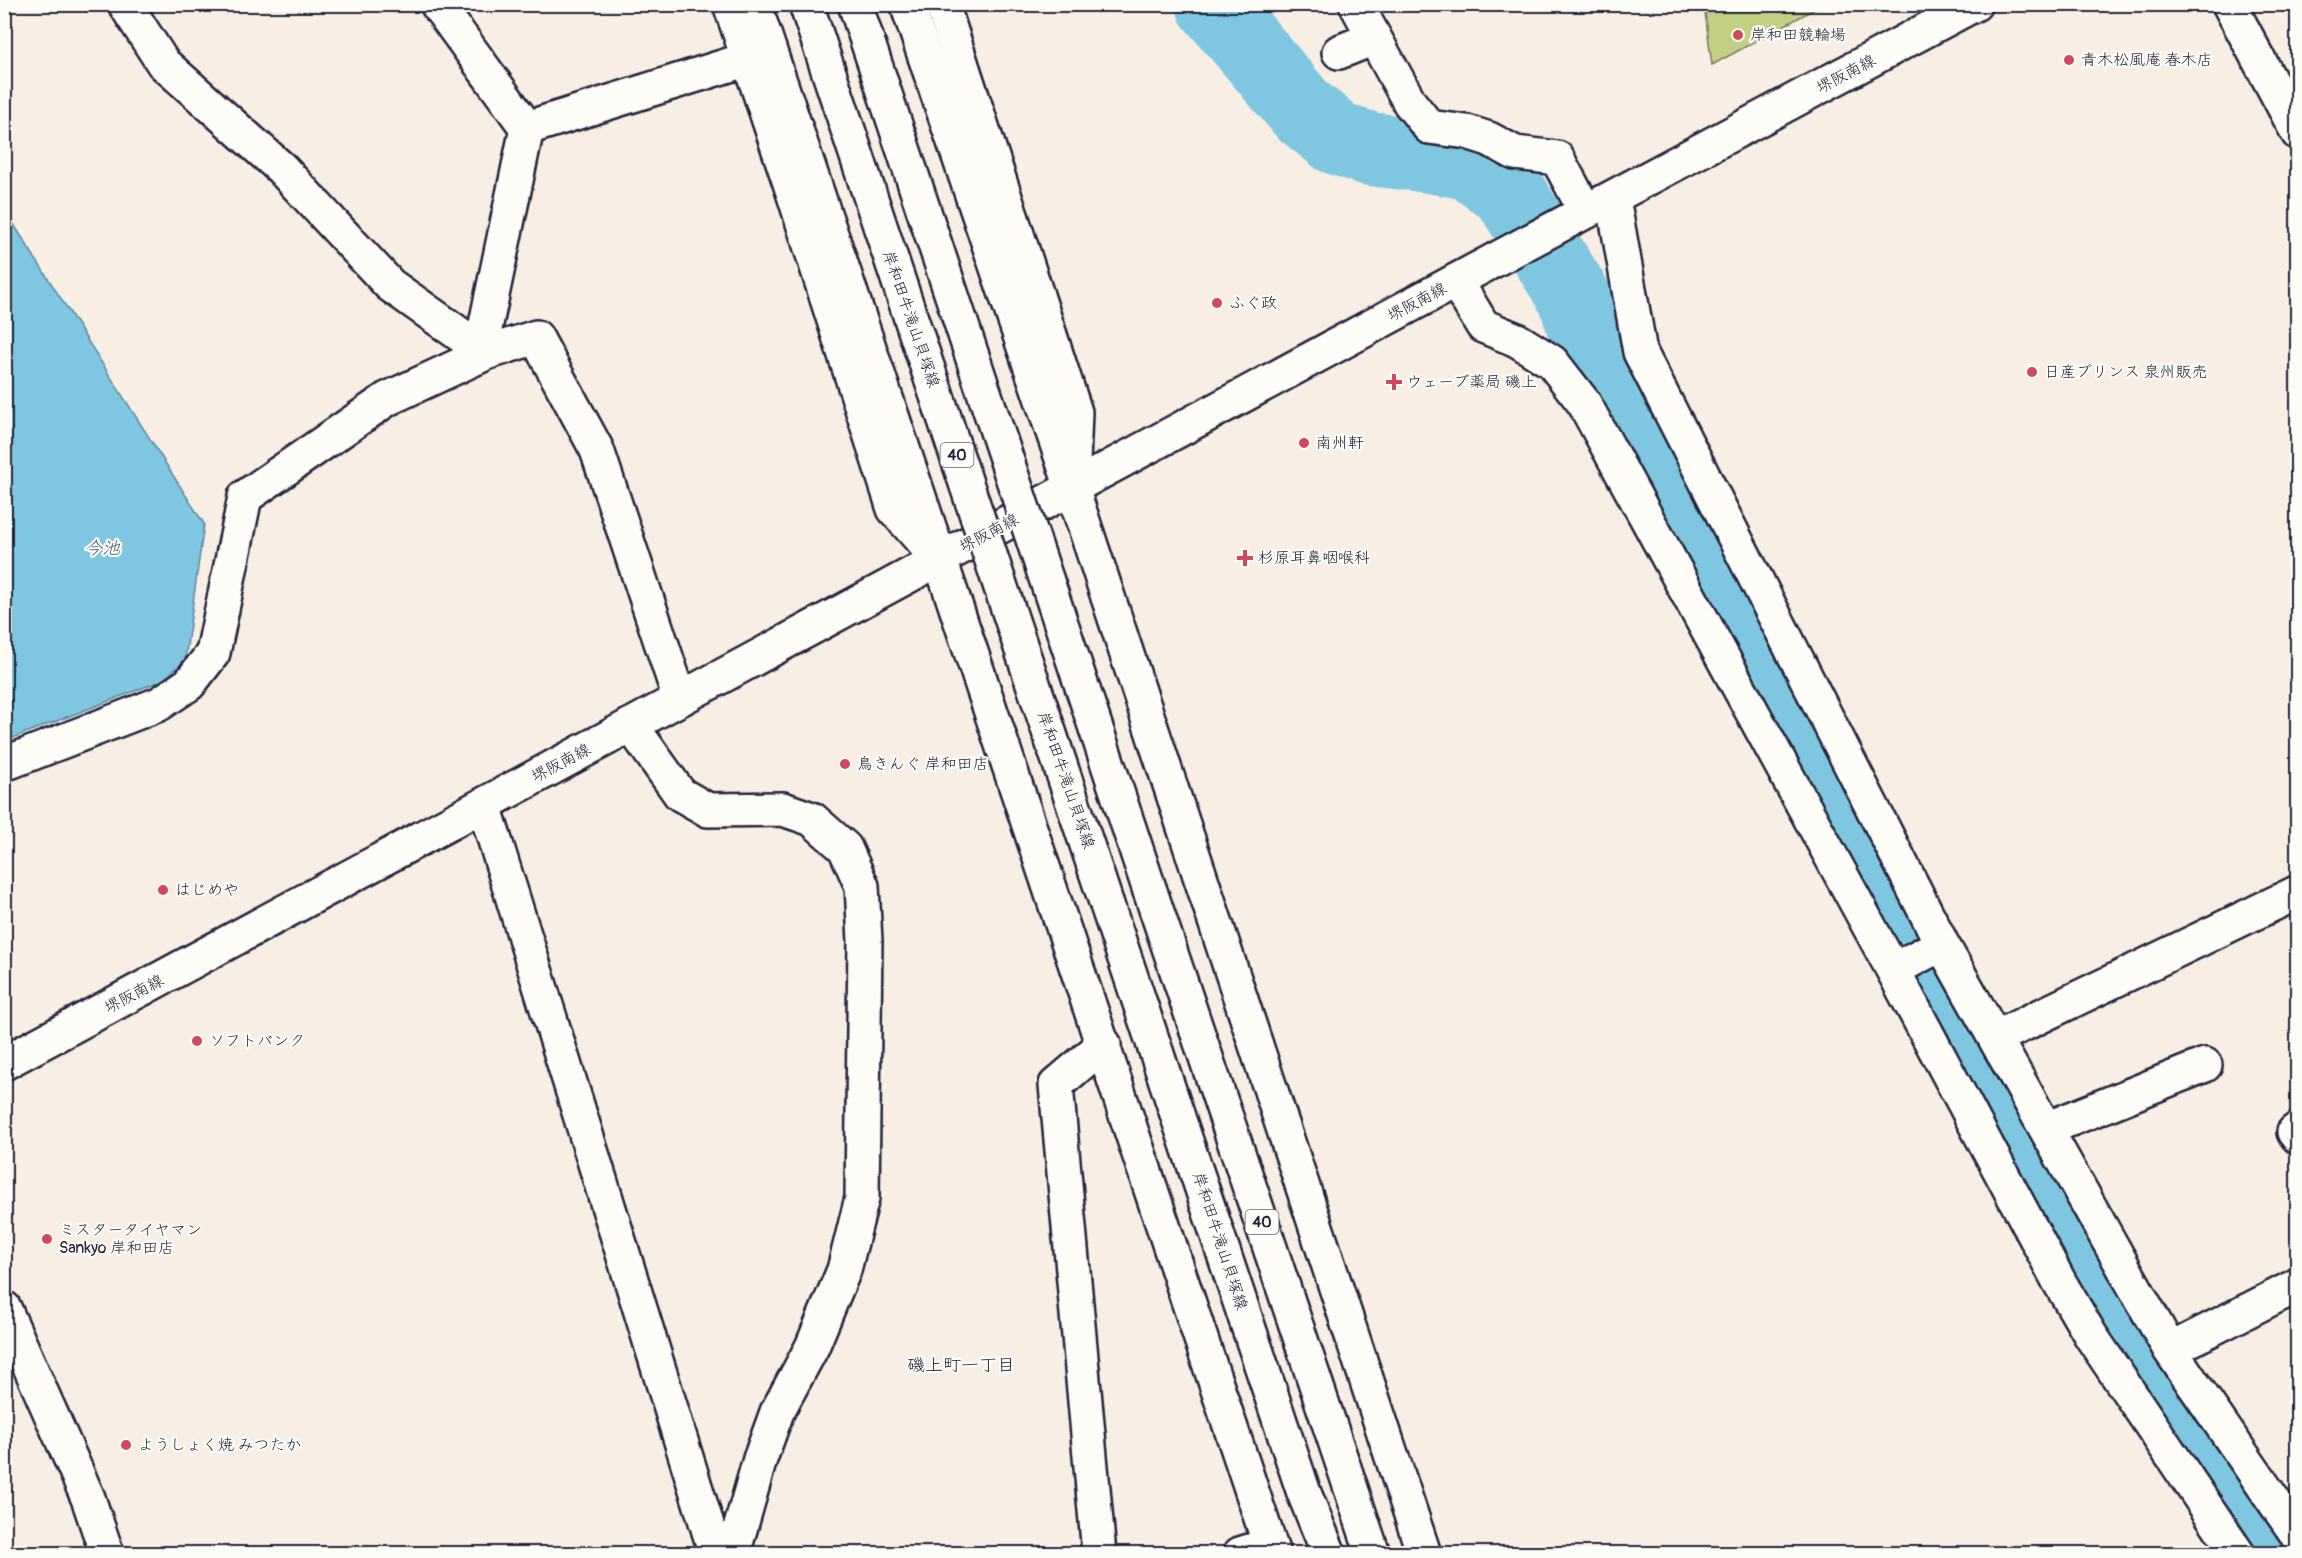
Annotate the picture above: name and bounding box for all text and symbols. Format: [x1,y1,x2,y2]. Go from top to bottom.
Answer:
place label: 岸和田競輪場 [1750,25,1846,45]
marker: 岸和田競輪場 [1731,28,1745,42]
street label: 堺阪南線 [1813,50,1879,98]
place label: 青木松風庵 春木店 [2081,50,2212,70]
marker: 青木松風庵 春木店 [2062,53,2076,67]
street label: 岸和田牛滝山貝塚線 [878,248,944,390]
street label: 堺阪南線 [1384,278,1450,326]
place label: ふぐ政 [1229,293,1277,313]
marker: ふぐ政 [1210,296,1224,310]
place label: 日産プリンス 泉州販売 [2044,362,2207,382]
marker: 日産プリンス 泉州販売 [2025,365,2039,379]
place label: ウェーブ薬局 磯上 [1406,372,1537,392]
marker: ウェーブ薬局 磯上 [1387,375,1401,389]
place label: 南州軒 [1316,433,1364,453]
marker: 南州軒 [1297,436,1311,450]
road number: 40 [940,443,974,467]
street label: 堺阪南線 [956,509,1022,557]
water label: 今池 [84,537,121,560]
place label: 杉原耳鼻咽喉科 [1258,548,1370,568]
marker: 杉原耳鼻咽喉科 [1236,549,1254,567]
street label: 岸和田牛滝山貝塚線 [1033,709,1099,851]
street label: 堺阪南線 [528,739,594,787]
place label: 鳥きんぐ 岸和田店 [857,754,988,774]
marker: 鳥きんぐ 岸和田店 [838,757,852,771]
place label: はじめや [175,880,239,900]
marker: はじめや [156,883,170,897]
street label: 堺阪南線 [101,970,167,1018]
place label: ソフトバンク [209,1031,305,1051]
marker: ソフトバンク [190,1034,204,1048]
street label: 岸和田牛滝山貝塚線 [1188,1169,1252,1313]
road number: 40 [1246,1210,1278,1234]
place label: ミスタータイヤマン Sankyo 岸和田店 [59,1220,202,1258]
marker: ミスタータイヤマン Sankyo 岸和田店 [40,1232,54,1246]
district label: 磯上町一丁目 [907,1354,1015,1377]
place label: ようしょく焼 みつたか [138,1435,301,1455]
marker: ようしょく焼 みつたか [119,1438,133,1452]

